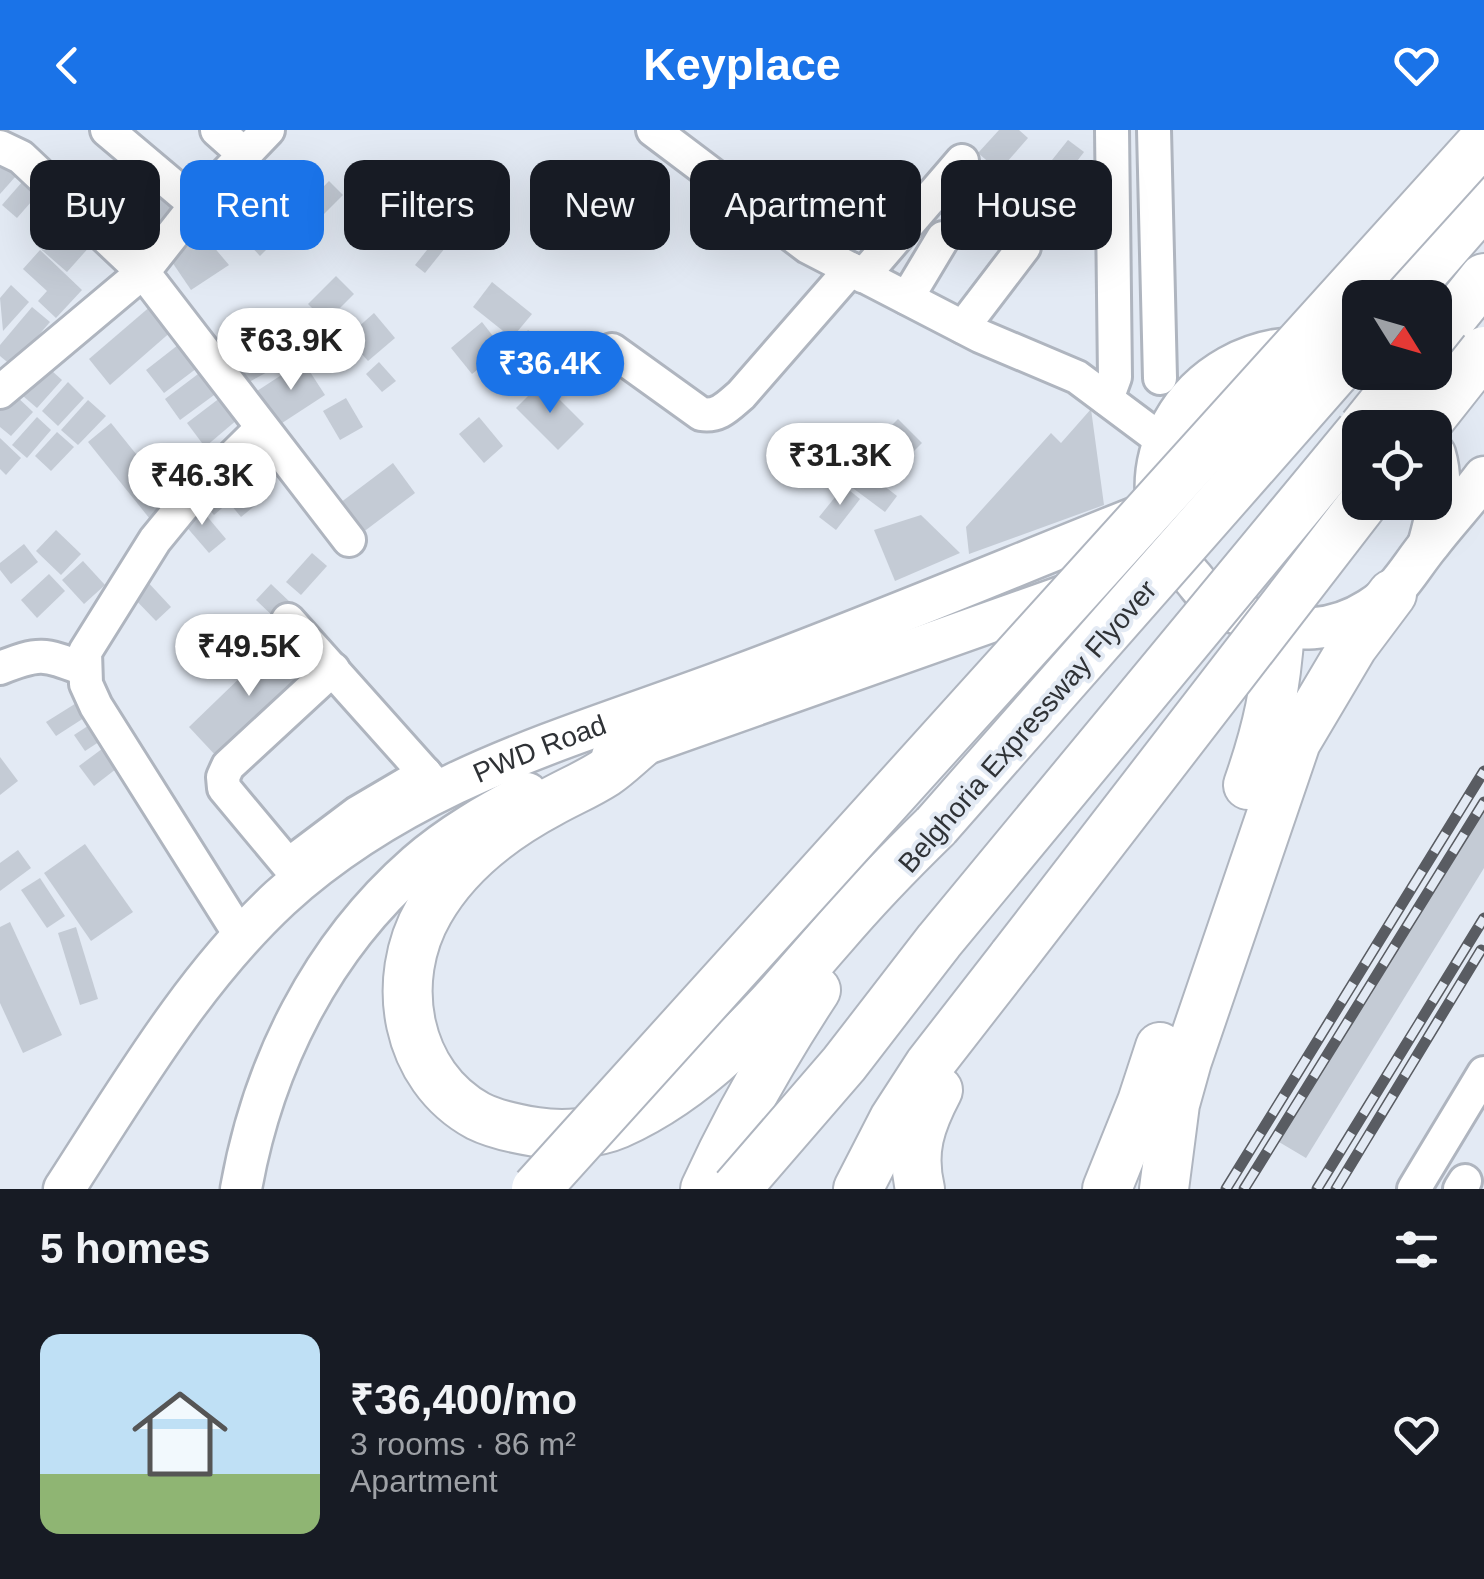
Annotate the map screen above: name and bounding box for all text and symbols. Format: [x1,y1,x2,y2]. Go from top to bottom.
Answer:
icon: back [40,38,95,93]
icon: heart [1389,38,1444,93]
text: Keyplace [643,39,841,90]
chip: Buy [30,160,160,250]
chip: Rent [180,160,324,250]
chip: Filters [344,160,510,250]
chip: New [530,160,670,250]
chip: Apartment [690,160,921,250]
chip: House [941,160,1112,250]
north arrow [1342,280,1452,390]
map controls [1342,280,1452,520]
pin: ₹63.9K [210,308,372,393]
text: ₹63.9K [239,322,343,358]
pin: ₹36.4K [469,331,631,416]
text: ₹36.4K [498,345,602,381]
button: locate [1342,410,1452,520]
pin: ₹31.3K [759,423,921,508]
text: ₹31.3K [788,437,892,473]
pin: ₹46.3K [121,443,283,528]
text: ₹46.3K [150,457,254,493]
street label: Belghoria Expressway Flyover [892,574,1163,879]
pin: ₹49.5K [168,614,330,699]
text: ₹49.5K [197,628,301,664]
street label: PWD Road [469,709,610,789]
icon: filters [1389,1222,1444,1277]
text: 5 homes [40,1225,210,1272]
icon: home [120,1374,240,1494]
text: ₹36,400/mo [350,1376,577,1423]
icon: heart [1389,1407,1444,1462]
text: 3 rooms · 86 m² [350,1426,576,1462]
text: Apartment [350,1463,498,1499]

